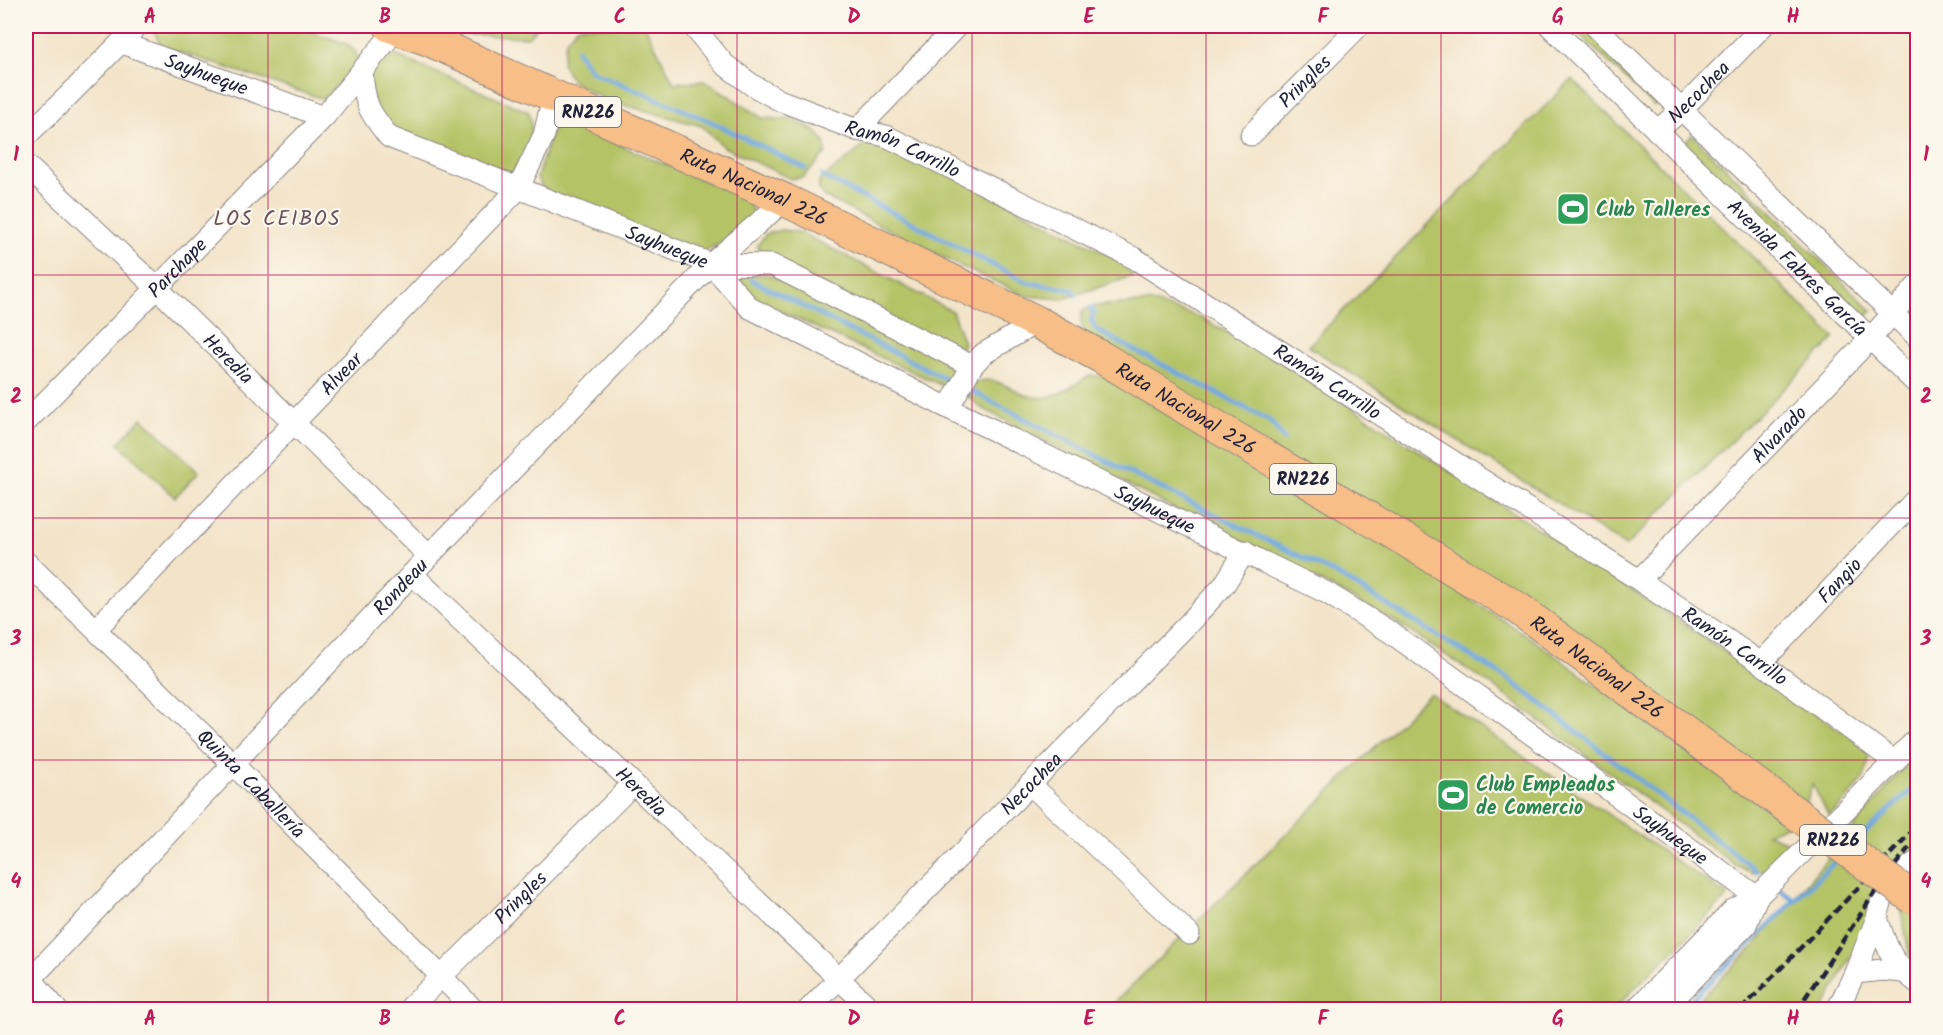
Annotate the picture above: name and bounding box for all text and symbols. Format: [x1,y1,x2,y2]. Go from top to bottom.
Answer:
text: A [144,2,156,34]
text: B [379,2,391,34]
text: C [614,2,626,34]
text: D [847,2,861,34]
text: E [1083,2,1095,34]
text: F [1318,2,1330,34]
text: G [1552,2,1564,34]
text: H [1786,2,1800,34]
street label: Sayhueque [160,46,252,106]
street label: Pringles [1272,48,1340,117]
street label: Necochea [1661,54,1739,133]
road number: RN226 [555,97,621,127]
street label: Ramón Carrillo [839,113,965,188]
text: 1 [13,140,19,172]
text: 1 [1923,140,1929,172]
street label: Ruta Nacional 226 [674,141,833,236]
sports icon: Club Talleres [1555,191,1591,227]
street label: Avenida Fabres García [1718,193,1874,346]
place label: Club Talleres [1596,195,1711,227]
district label: LOS CEIBOS [213,203,341,236]
street label: Sayhueque [620,218,713,279]
street label: Parchape [141,231,216,307]
street label: Heredia [194,327,260,393]
street label: Ramón Carrillo [1266,337,1387,430]
street label: Alvear [313,345,372,404]
street label: Ruta Nacional 226 [1108,355,1262,465]
text: 2 [10,382,22,414]
text: 2 [1920,382,1932,414]
street label: Alvarado [1744,399,1816,472]
road number: RN226 [1270,464,1336,494]
street label: Sayhueque [1108,477,1200,544]
street label: Rondeau [366,551,437,624]
street label: Fangio [1811,551,1871,612]
street label: Ramón Carrillo [1674,599,1794,696]
street label: Ruta Nacional 226 [1522,608,1670,729]
text: 3 [10,624,22,656]
text: 3 [1920,624,1932,656]
street label: Quinta Caballería [188,722,312,847]
street label: Necochea [994,746,1071,824]
street label: Heredia [606,760,674,826]
place label: Club Empleados de Comercio [1476,770,1616,825]
sports icon: Club Empleados de Comercio [1435,777,1471,813]
street label: Sayhueque [1625,798,1714,875]
road number: RN226 [1800,825,1866,855]
street label: Pringles [487,864,556,933]
text: 4 [11,867,22,899]
text: 4 [1921,867,1932,899]
text: A [144,1004,156,1035]
text: B [379,1004,391,1035]
text: C [614,1004,626,1035]
text: D [847,1004,861,1035]
text: E [1083,1004,1095,1035]
text: F [1318,1004,1330,1035]
text: G [1552,1004,1564,1035]
text: H [1786,1004,1800,1035]

